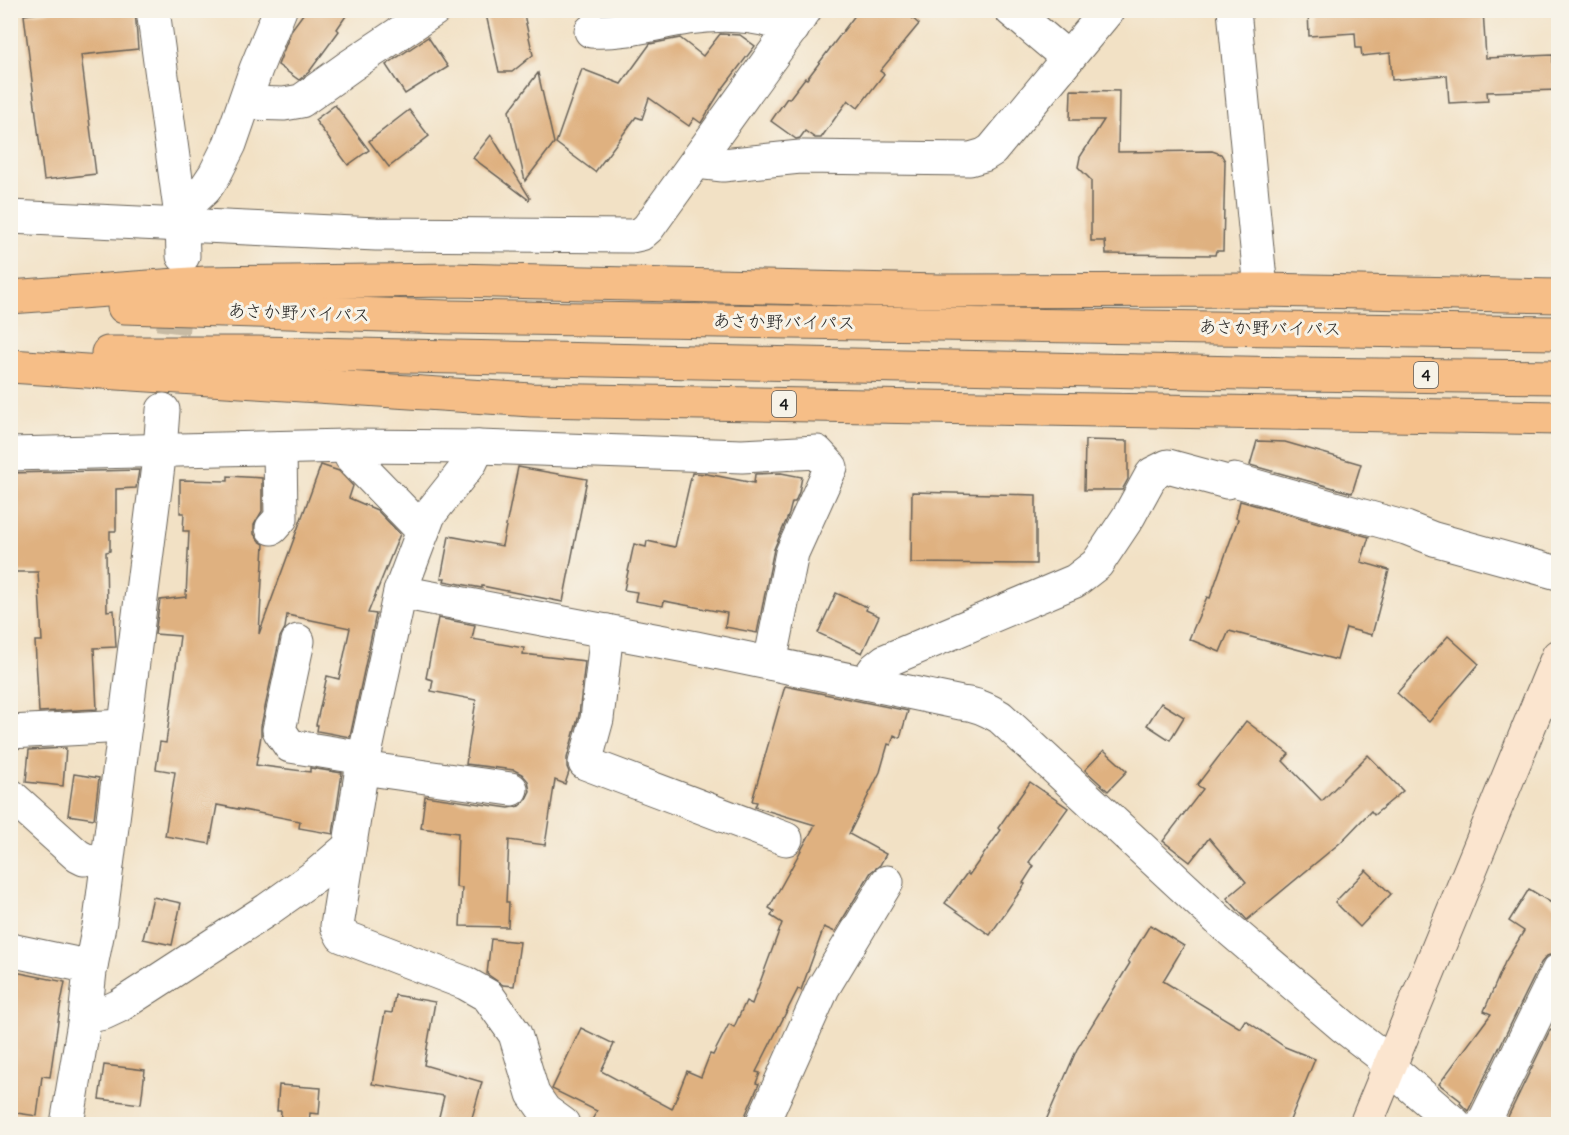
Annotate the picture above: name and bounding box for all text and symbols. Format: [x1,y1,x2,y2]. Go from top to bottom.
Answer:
street label: あさか野バイパス [227,299,371,326]
street label: あさか野バイパス [713,309,855,334]
street label: あさか野バイパス [1199,315,1341,340]
road number: 4 [1414,362,1438,388]
road number: 4 [772,391,796,417]

